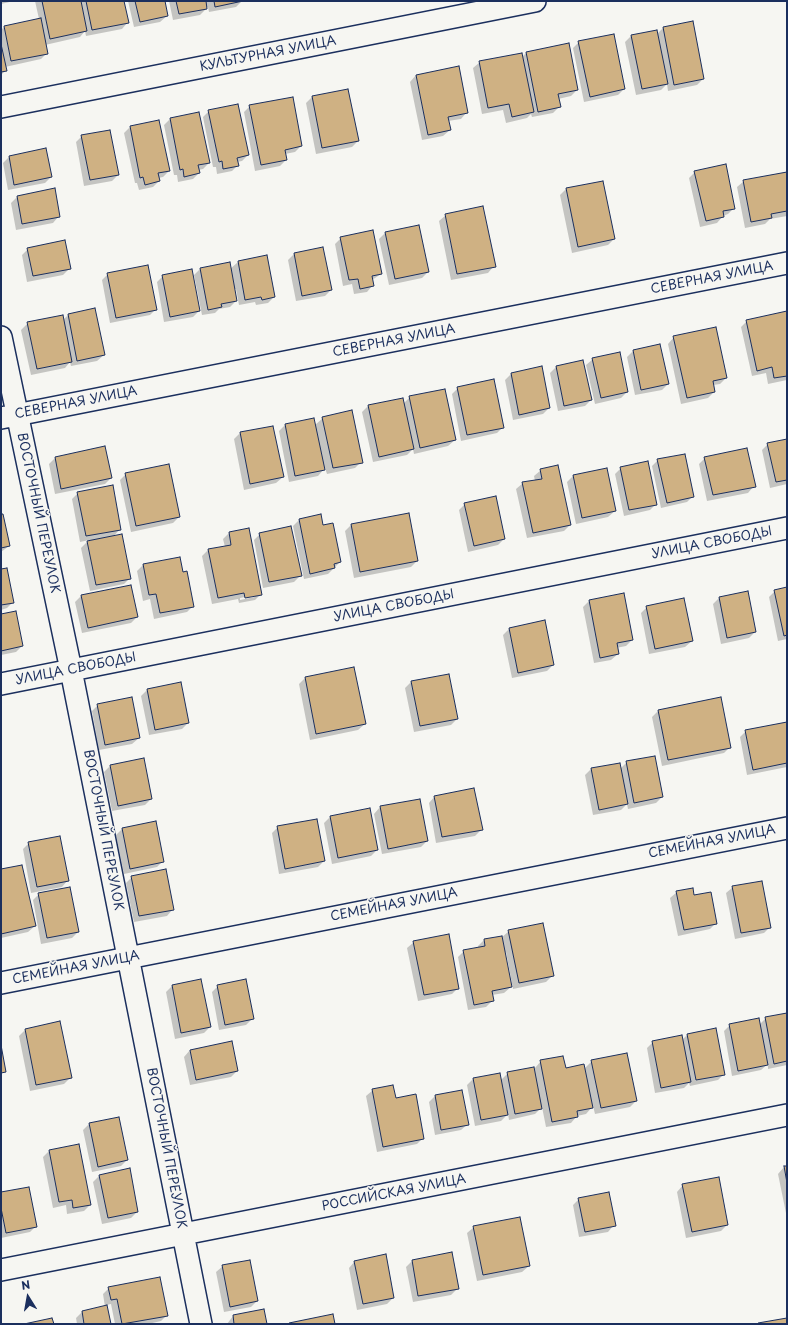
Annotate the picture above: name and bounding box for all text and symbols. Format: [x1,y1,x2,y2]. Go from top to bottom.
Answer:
street label: КУЛЬТУРНАЯ УЛИЦА [199,33,337,75]
street label: СЕВЕРНАЯ УЛИЦА [649,258,775,298]
street label: СЕВЕРНАЯ УЛИЦА [331,321,457,361]
street label: СЕВЕРНАЯ УЛИЦА [13,383,139,423]
street label: ВОСТОЧНЫЙ ПЕРЕУЛОК [13,431,63,595]
street label: УЛИЦА СВОБОДЫ [650,524,774,562]
street label: УЛИЦА СВОБОДЫ [332,587,456,625]
street label: УЛИЦА СВОБОДЫ [14,650,138,688]
street label: ВОСТОЧНЫЙ ПЕРЕУЛОК [80,748,126,912]
street label: СЕМЕЙНАЯ УЛИЦА [647,822,777,862]
street label: СЕМЕЙНАЯ УЛИЦА [329,885,459,925]
street label: СЕМЕЙНАЯ УЛИЦА [11,948,141,988]
street label: ВОСТОЧНЫЙ ПЕРЕУЛОК [143,1066,189,1230]
street label: РОССИЙСКАЯ УЛИЦА [321,1171,467,1215]
text: N [20,1276,32,1294]
north arrow [8,1277,48,1317]

